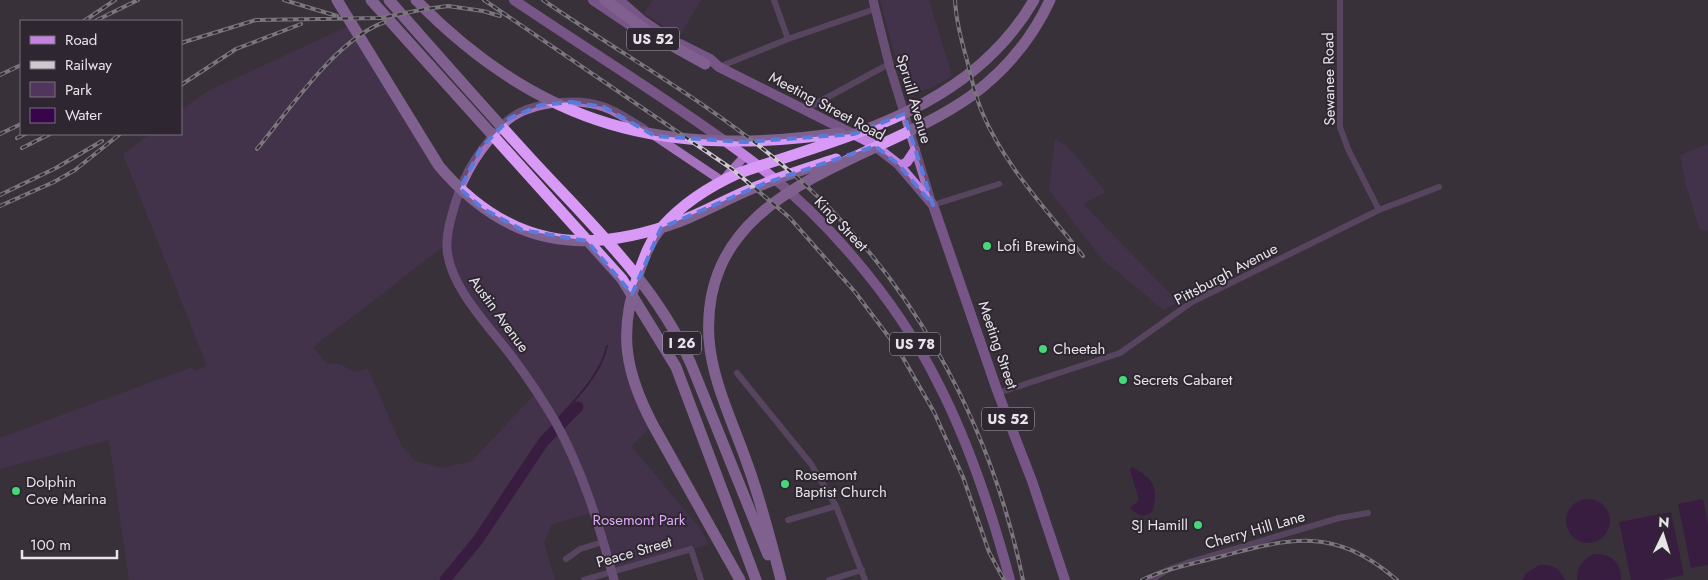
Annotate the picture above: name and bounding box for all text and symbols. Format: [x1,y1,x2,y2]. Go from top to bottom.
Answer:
legend [20,20,182,135]
road number: US 52 [627,28,679,50]
text: Road [65,29,97,51]
street label: Sewanee Road [1317,32,1341,126]
street label: Spruill Avenue [891,52,937,146]
text: Railway [65,54,112,76]
street label: Meeting Street Road [765,66,889,146]
text: Park [65,79,92,101]
text: Water [65,104,103,126]
street label: King Street [809,192,873,257]
place label: Lofi Brewing [997,235,1076,257]
street label: Pittsburgh Avenue [1170,237,1282,311]
marker: Lofi Brewing [981,240,993,252]
street label: Austin Avenue [464,271,535,357]
street label: Meeting Street [973,298,1023,392]
road number: I 26 [663,332,701,354]
road number: US 78 [890,332,940,356]
place label: Cheetah [1053,338,1105,360]
marker: Cheetah [1037,343,1049,355]
place label: Secrets Cabaret [1133,369,1233,391]
marker: Secrets Cabaret [1117,374,1129,386]
road number: US 52 [982,408,1034,430]
place label: Rosemont Baptist Church [795,464,887,503]
place label: Dolphin Cove Marina [26,471,106,510]
marker: Rosemont Baptist Church [779,478,791,490]
marker: Dolphin Cove Marina [10,485,22,497]
street label: Cherry Hill Lane [1202,505,1308,555]
park label: Rosemont Park [593,509,686,531]
north arrow [1638,510,1688,560]
text: N [1658,512,1670,532]
place label: SJ Hamill [1131,514,1188,536]
marker: SJ Hamill [1192,519,1204,531]
scale bar [22,528,118,560]
street label: Peace Street [594,531,675,573]
text: 100 m [30,534,71,556]

